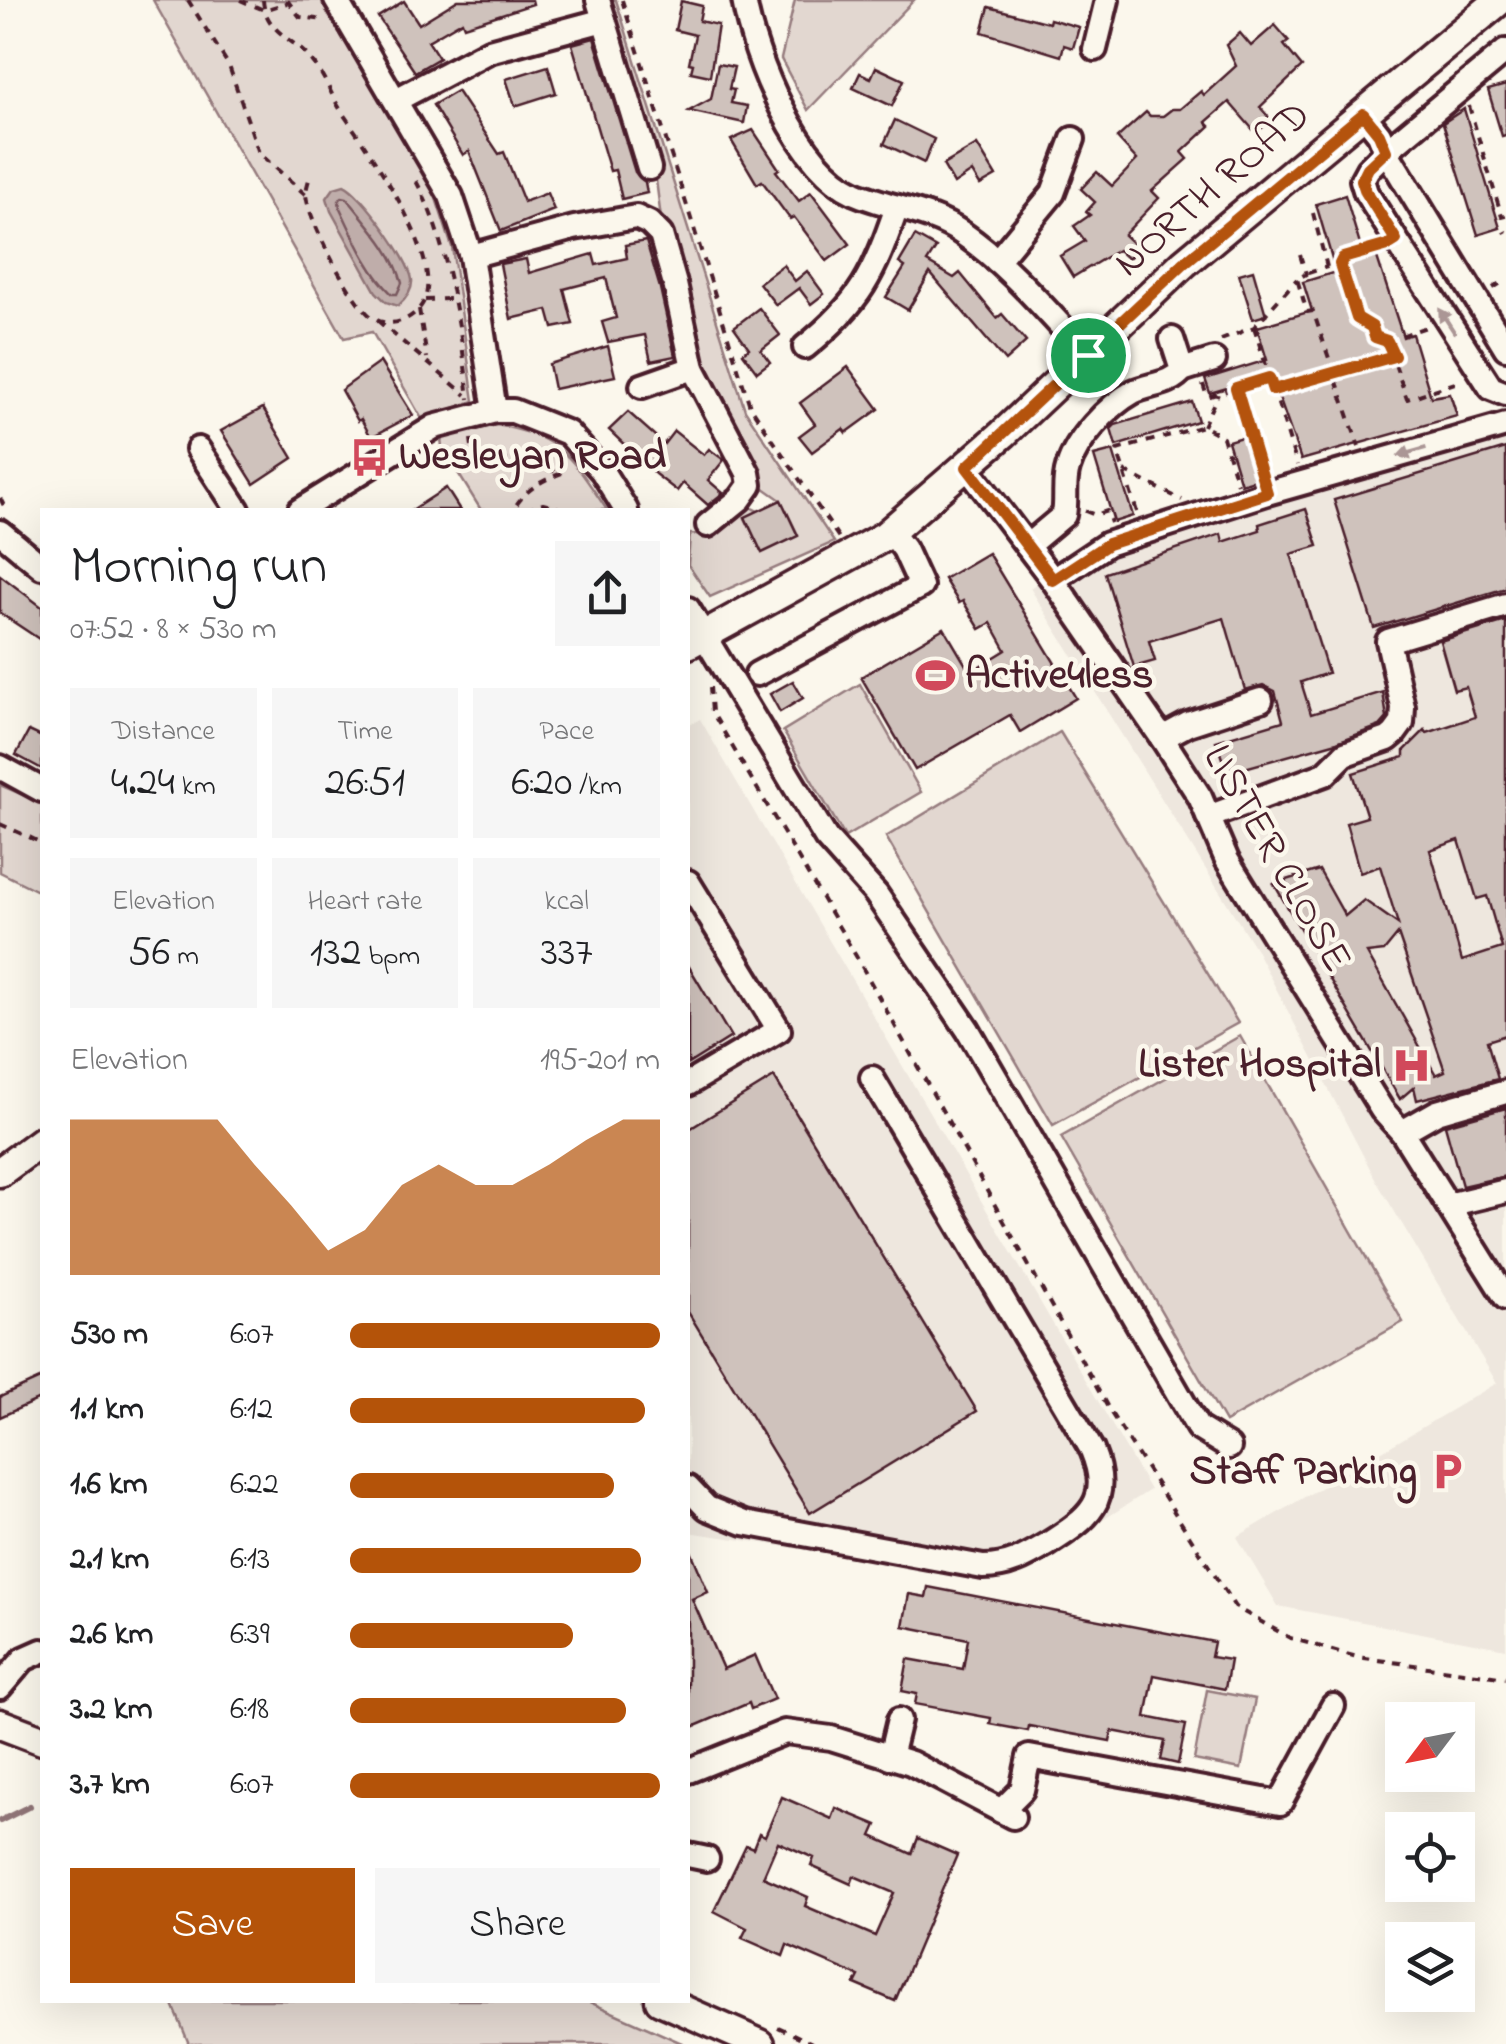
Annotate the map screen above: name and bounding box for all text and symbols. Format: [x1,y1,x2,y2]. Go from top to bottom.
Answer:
street label: NORTH ROAD [1101,87,1325,293]
one-way arrow [1438,307,1456,334]
pin [1046,313,1131,398]
icon: arrive [1061,328,1116,383]
place label: Wesleyan Road [399,427,667,488]
bus stop icon: Wesleyan Road [348,436,390,478]
one-way arrow [1396,445,1427,460]
text: Morning run [70,529,327,609]
button: share [555,541,660,646]
text: 07:52 · 8 × 530 m [70,607,277,654]
place label: Active4less [965,646,1153,707]
sports icon: Active4less [914,655,956,697]
text: Distance [112,712,215,753]
text: Time [337,712,393,753]
text: Pace [539,712,594,753]
street label: LISTER CLOSE [1186,734,1366,984]
text: 4.24 [111,753,175,814]
text: 26:51 [325,753,405,814]
text: 6:20 [511,753,572,814]
text: km [175,767,216,808]
text: /km [572,767,622,808]
text: Elevation [112,882,215,923]
text: Heart rate [308,882,422,923]
text: kcal [544,882,589,923]
text: 56 [128,923,170,984]
text: 132 [310,923,361,984]
text: 337 [541,923,593,984]
text: m [170,937,199,978]
text: bpm [361,937,420,978]
place label: Lister Hospital [1138,1035,1381,1096]
text: Elevation [70,1038,188,1085]
text: 195–201 m [540,1038,660,1085]
hospital icon: Lister Hospital [1390,1044,1432,1086]
text: 530 m [70,1312,148,1359]
text: 6:07 [230,1312,274,1359]
text: 1.1 km [70,1387,144,1434]
text: 6:12 [230,1387,273,1434]
place label: Staff Parking [1190,1442,1417,1504]
parking icon: Staff Parking [1426,1451,1468,1493]
text: 1.6 km [70,1462,148,1509]
text: 6:22 [230,1462,279,1509]
text: 2.1 km [70,1537,149,1584]
text: 6:13 [230,1537,270,1584]
text: 2.6 km [70,1612,153,1659]
text: 6:39 [230,1612,270,1659]
text: 3.2 km [70,1687,153,1734]
text: 6:18 [230,1687,269,1734]
north arrow [1385,1702,1475,1792]
map controls [1385,1702,1475,2012]
text: 3.7 km [70,1762,150,1809]
text: 6:07 [230,1762,274,1809]
button: locate [1385,1812,1475,1902]
button: Save [70,1868,355,1983]
button: Share [375,1868,660,1983]
button: layers [1385,1922,1475,2012]

